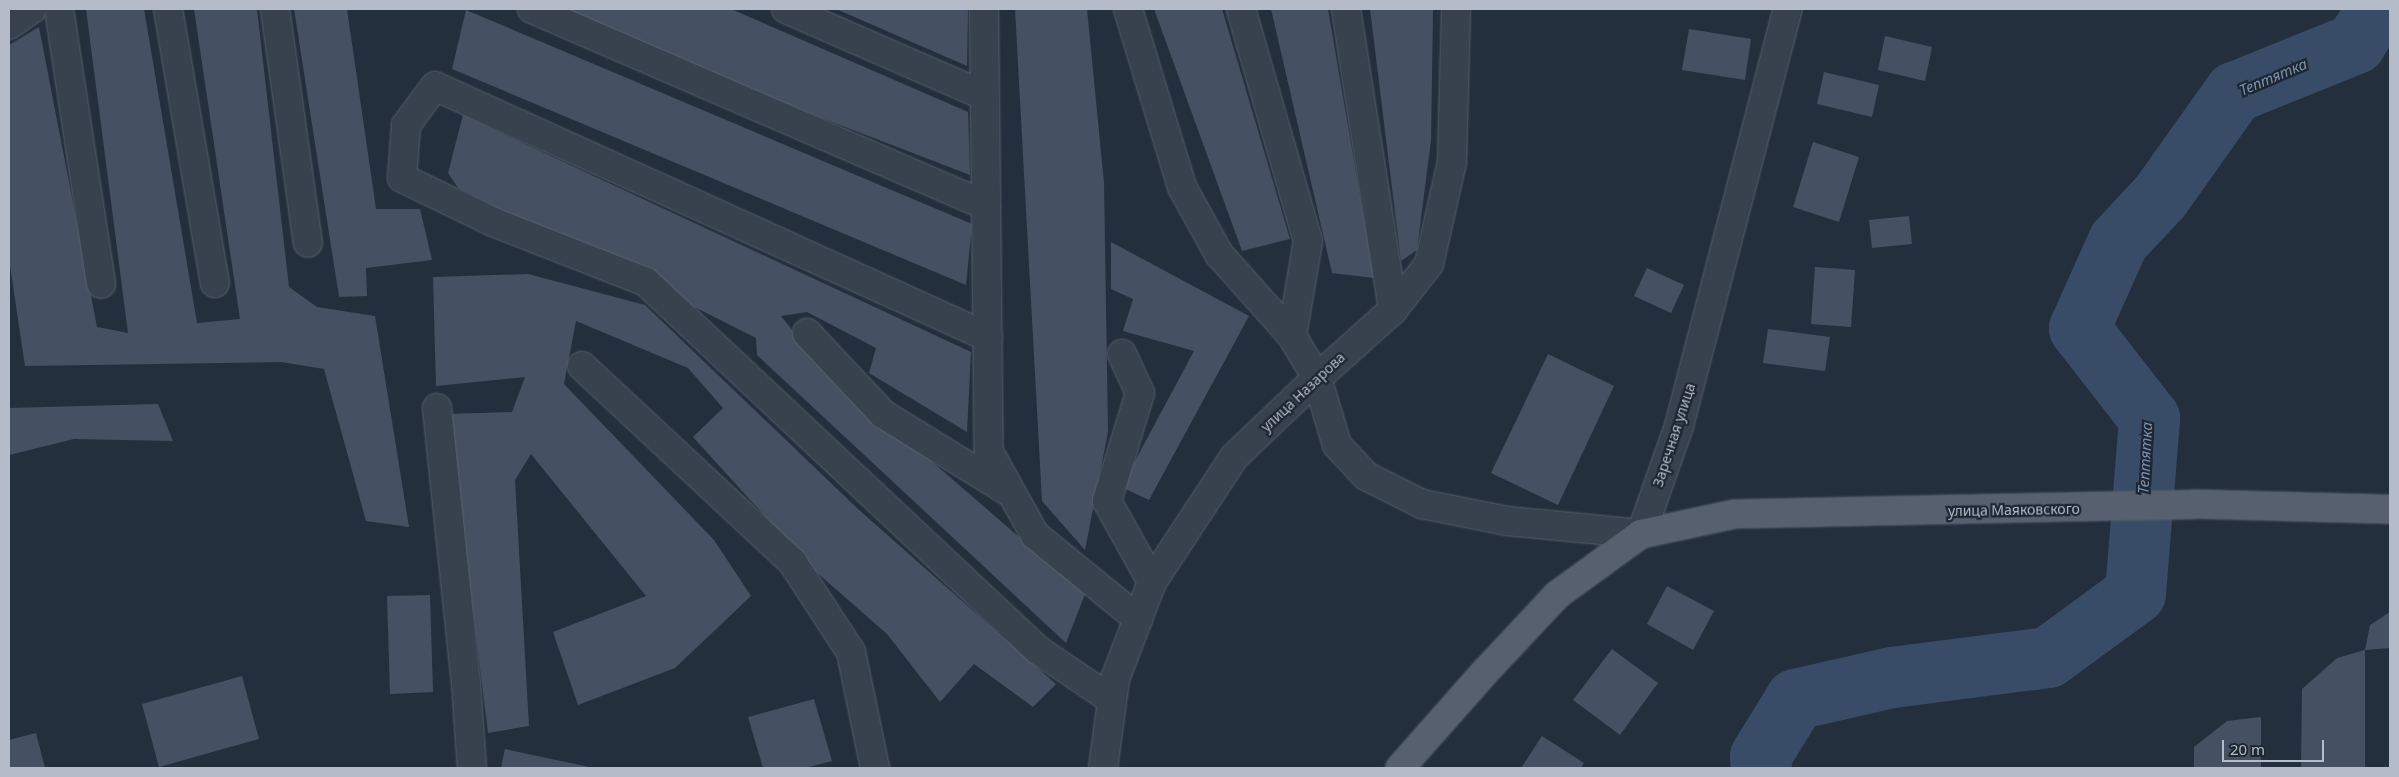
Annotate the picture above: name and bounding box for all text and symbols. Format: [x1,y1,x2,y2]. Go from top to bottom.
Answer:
water label: Тептятка [2236,55,2310,99]
street label: улица Назарова [1258,349,1348,435]
street label: Заречная улица [1649,381,1699,489]
water label: Тептятка [2134,422,2156,494]
street label: улица Маяковского [1948,500,2080,520]
scale bar [2224,730,2326,762]
text: 20 m [2230,739,2265,759]

